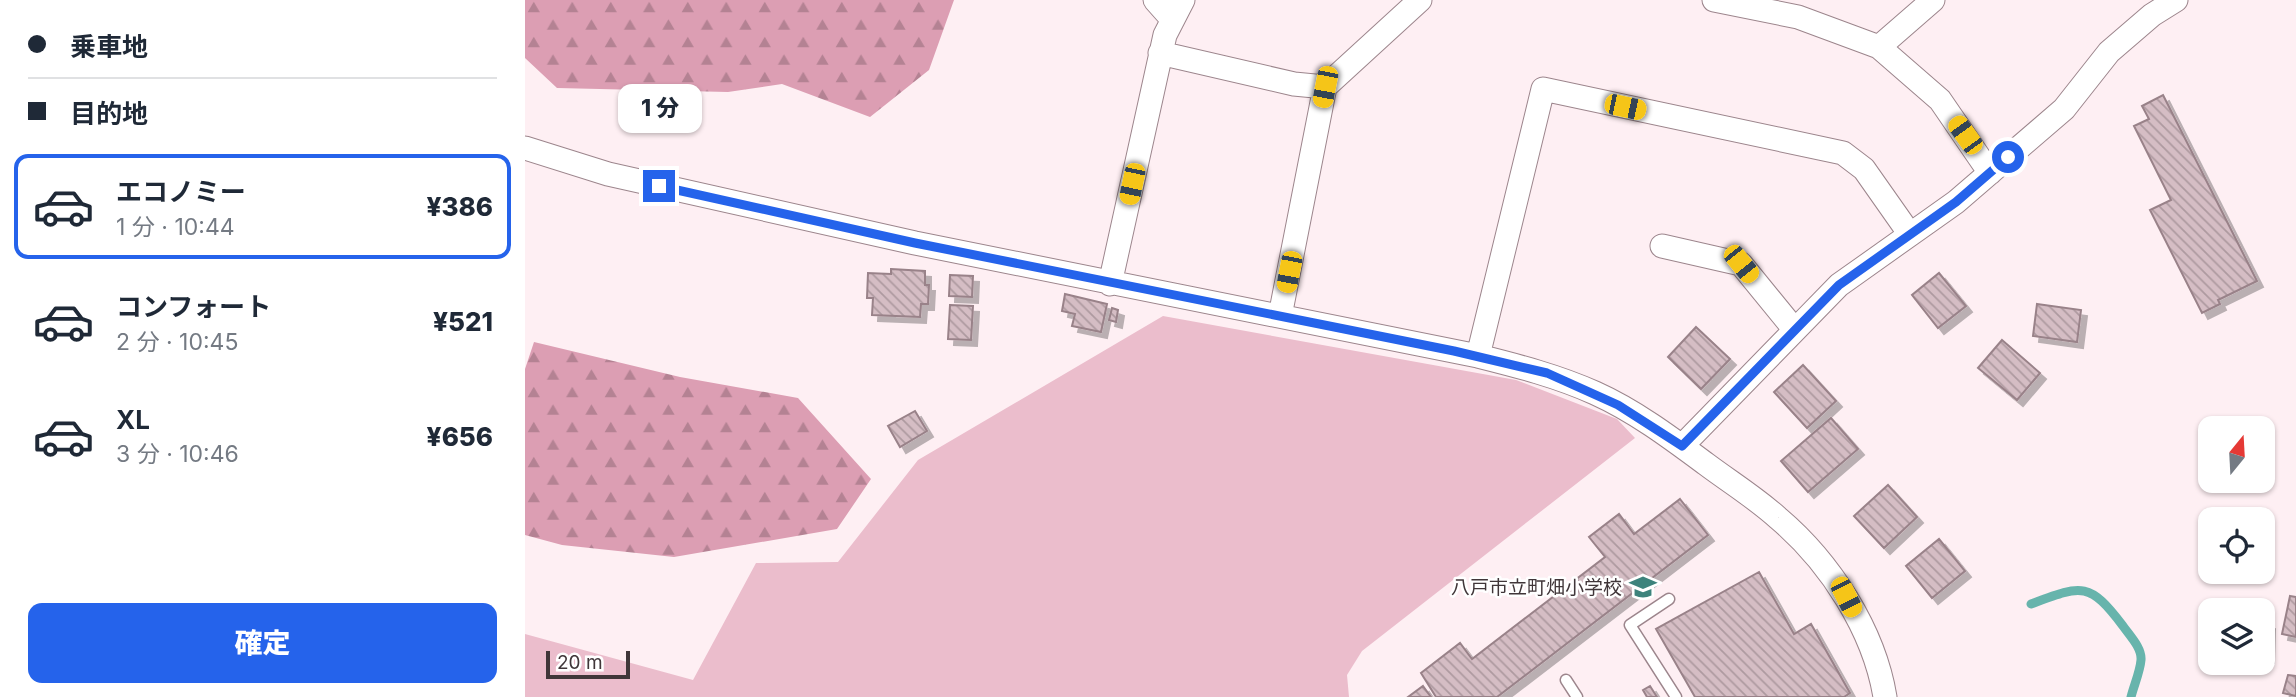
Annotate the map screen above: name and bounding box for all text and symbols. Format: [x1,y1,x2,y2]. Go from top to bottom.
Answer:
text: 乗車地 [70,31,148,62]
car [1311,64,1340,110]
callout: 1 分 [617,85,701,134]
car [1603,92,1648,122]
text: 1 分 [641,94,679,122]
text: 目的地 [70,98,148,129]
car [1945,112,1986,158]
route start [1992,141,2024,173]
car [1118,161,1147,207]
route end [643,170,675,202]
icon: car [32,175,95,238]
text: エコノミー [116,176,246,207]
text: ¥386 [426,191,493,222]
text: 1 分 · 10:44 [116,213,235,241]
car [1720,241,1763,287]
car [1275,249,1304,295]
icon: car [32,290,95,353]
text: コンフォート [116,291,271,322]
text: ¥521 [433,306,493,337]
text: 2 分 · 10:45 [116,328,238,356]
text: XL [116,404,150,435]
icon: car [32,405,95,468]
north arrow [2198,416,2275,494]
map controls [2198,416,2275,675]
text: ¥656 [427,421,493,452]
text: 3 分 · 10:46 [116,440,239,468]
button: locate [2198,507,2275,584]
school or university icon: 八戸市立町畑小学校 [1628,572,1658,602]
car [1828,574,1865,620]
place label: 八戸市立町畑小学校 [1451,576,1622,599]
button: layers [2198,598,2275,675]
button: 確定 [28,603,497,683]
scale bar [546,648,630,680]
text: 20 m [557,651,603,674]

